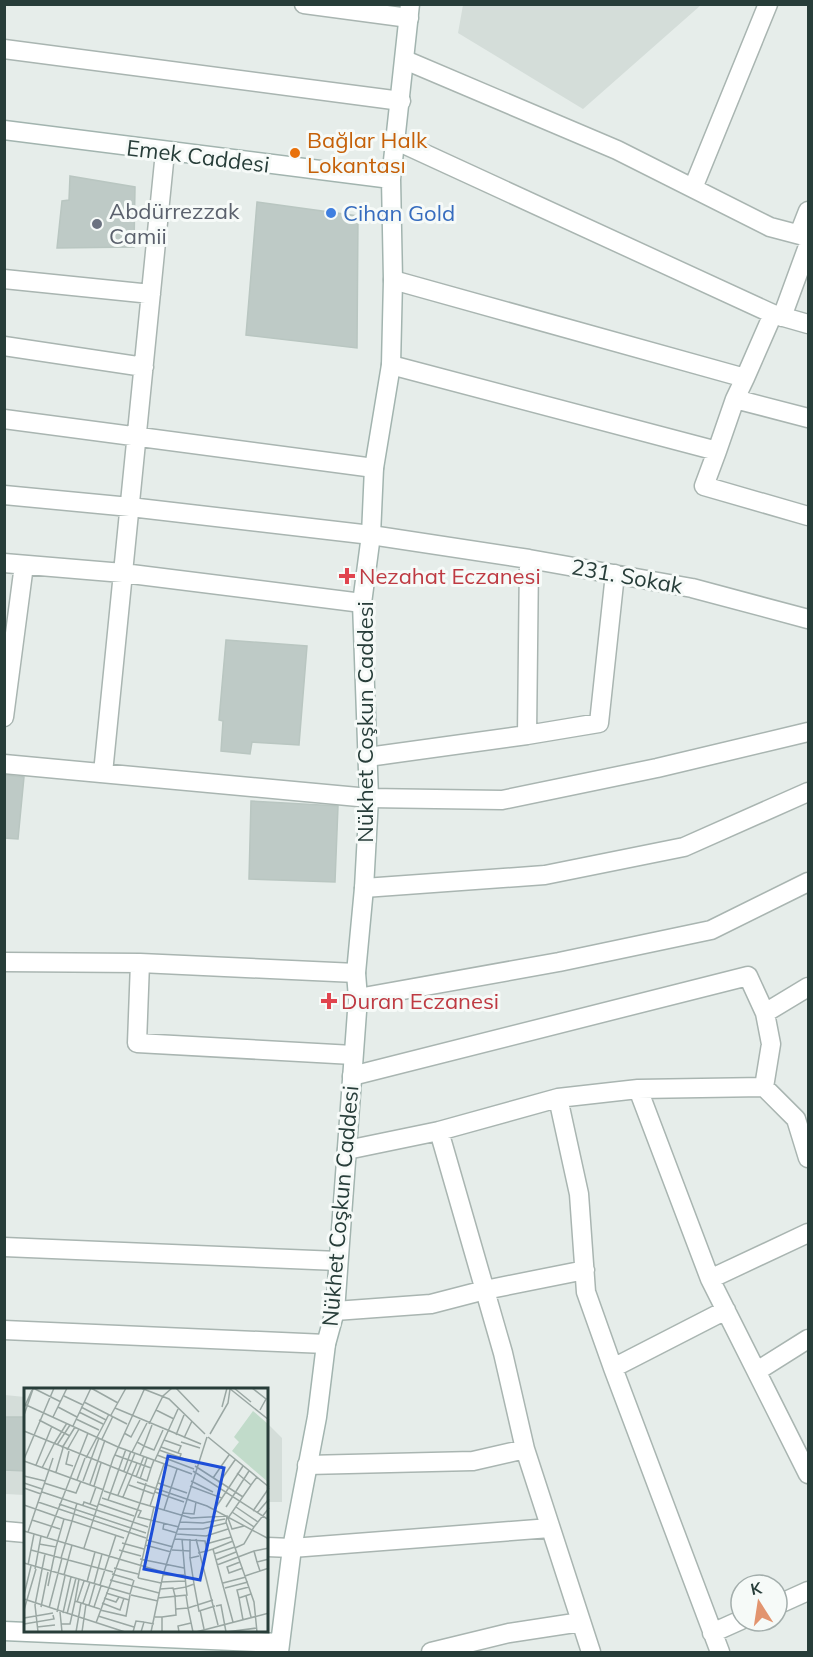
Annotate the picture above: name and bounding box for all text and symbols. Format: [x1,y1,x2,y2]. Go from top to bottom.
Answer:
place label: Bağlar Halk Lokantası [307,126,428,179]
street label: Emek Caddesi [125,133,271,179]
marker: Bağlar Halk Lokantası [288,146,302,160]
place label: Abdürrezzak Camii [109,197,240,250]
place label: Cihan Gold [343,199,455,227]
marker: Cihan Gold [324,206,338,220]
marker: Abdürrezzak Camii [90,217,104,231]
street label: 231. Sokak [569,552,685,600]
place label: Nezahat Eczanesi [359,562,541,590]
marker: Nezahat Eczanesi [340,569,354,583]
street label: Nükhet Coşkun Caddesi [351,601,379,843]
place label: Duran Eczanesi [341,987,499,1015]
marker: Duran Eczanesi [322,994,336,1008]
street label: Nükhet Coşkun Caddesi [316,1084,364,1328]
inset map [24,1388,268,1633]
north arrow [729,1573,789,1633]
text: K [749,1577,764,1599]

